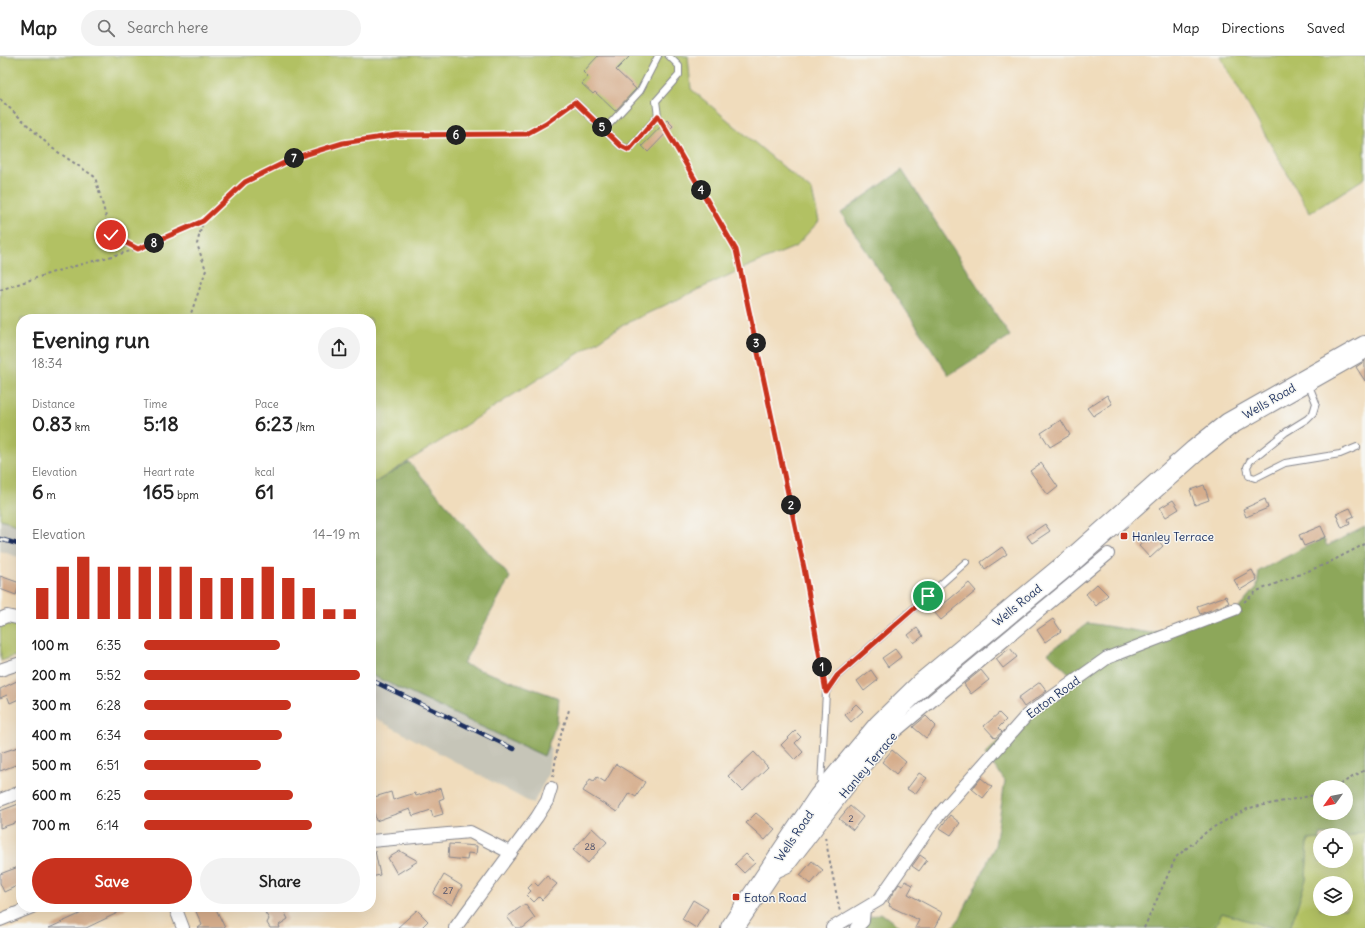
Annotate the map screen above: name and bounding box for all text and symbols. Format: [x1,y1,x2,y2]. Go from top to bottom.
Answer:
search box [81,10,361,46]
text: Map [20,16,57,40]
icon: search [95,17,117,39]
text: Search here [127,18,208,37]
text: Map [1172,19,1199,37]
text: Directions [1221,19,1285,37]
text: Saved [1307,19,1345,37]
pin: 5 [592,117,612,137]
text: 5 [599,120,605,134]
pin: 6 [446,125,466,145]
text: 6 [453,128,459,142]
pin: 7 [284,148,304,168]
text: 7 [291,151,297,165]
pin: 4 [691,180,711,200]
text: 4 [698,183,704,197]
pin [94,218,128,252]
icon: check [100,224,122,246]
pin: 8 [144,233,164,253]
text: 8 [151,236,157,250]
text: Evening run [32,326,150,354]
button: share [318,327,360,369]
pin: 3 [746,333,766,353]
text: 3 [753,336,759,350]
text: 18:34 [32,355,63,372]
street label: Wells Road [1240,380,1298,422]
text: Distance [32,397,75,411]
text: Time [143,397,167,411]
text: Pace [255,397,279,411]
text: 0.83 [32,411,72,436]
text: 5:18 [143,411,179,436]
text: 6:23 [255,411,293,436]
text: km [72,420,90,434]
text: /km [293,420,315,434]
text: Elevation [32,465,77,479]
text: Heart rate [143,465,194,479]
text: kcal [255,465,274,479]
text: 6 [32,479,44,504]
text: 165 [143,479,174,504]
text: 61 [255,479,274,504]
text: m [44,488,56,502]
text: bpm [174,488,199,502]
pin: 2 [781,495,801,515]
text: 2 [788,498,794,512]
text: Elevation [32,526,85,543]
text: 14–19 m [313,526,360,543]
place label: Hanley Terrace [1132,529,1214,544]
marker: Hanley Terrace [1119,531,1129,541]
pin [911,579,945,613]
street label: Wells Road [989,581,1045,629]
icon: arrive [917,585,939,607]
text: 100 m [32,637,69,654]
text: 6:35 [96,637,121,654]
pin: 1 [812,657,832,677]
text: 1 [820,660,824,674]
text: 200 m [32,667,71,684]
text: 5:52 [96,667,121,684]
street label: Eaton Road [1023,673,1083,721]
text: 300 m [32,697,71,714]
text: 6:28 [96,697,121,714]
text: 400 m [32,727,71,744]
text: 6:34 [96,727,121,744]
street label: Hanley Terrace [836,729,900,801]
text: 500 m [32,757,71,774]
text: 6:51 [96,757,119,774]
north arrow [1313,780,1353,820]
map controls [1313,780,1353,916]
text: 600 m [32,787,71,804]
text: 6:25 [96,787,121,804]
street label: Wells Road [771,807,817,865]
house number: 2 [848,812,854,825]
text: 700 m [32,817,70,834]
text: 6:14 [96,817,119,834]
button: locate [1313,828,1353,868]
house number: 28 [584,840,596,853]
button: Save [32,858,192,904]
button: Share [200,858,360,904]
button: layers [1313,876,1353,916]
house number: 27 [443,884,453,897]
place label: Eaton Road [744,890,806,905]
marker: Eaton Road [731,892,741,902]

